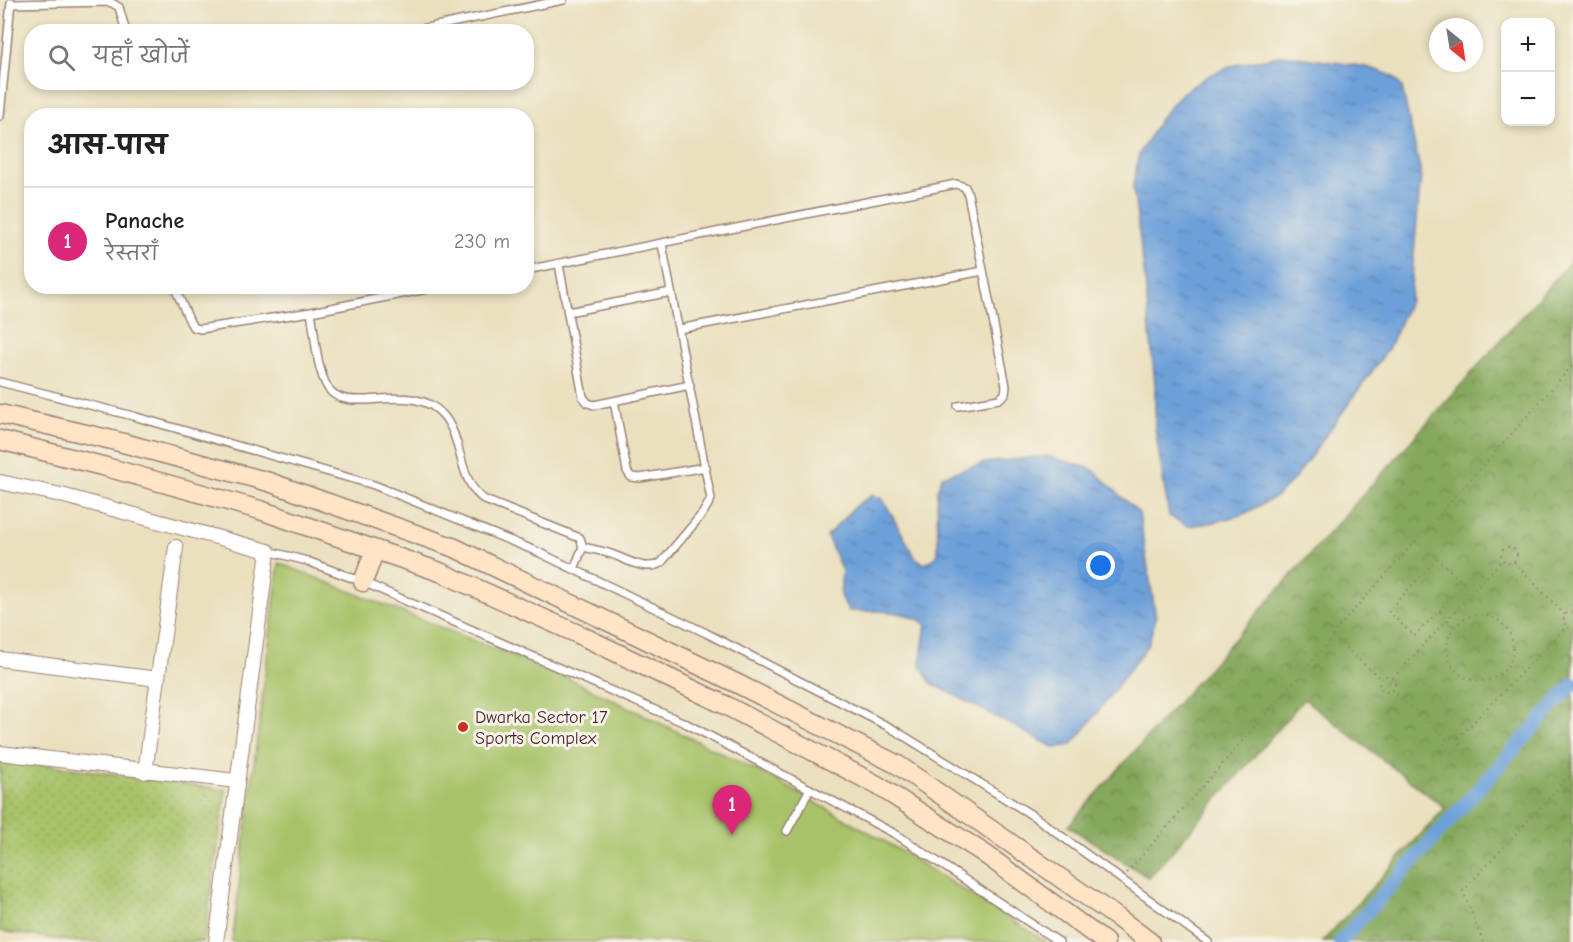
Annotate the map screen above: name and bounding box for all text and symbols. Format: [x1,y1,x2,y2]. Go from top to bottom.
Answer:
north arrow [1429,18,1483,72]
map controls [1501,18,1555,126]
button: + [1501,18,1555,72]
search box [24,24,534,90]
icon: search [45,41,78,74]
text: यहाँ खोजें [93,43,189,69]
button: − [1501,72,1555,126]
text: आस-पास [48,131,167,161]
text: Panache [105,208,184,234]
text: 1 [64,230,71,253]
text: 230 m [454,230,510,253]
text: रेस्तराँ [105,242,158,265]
your location [1086,551,1115,580]
place label: Dwarka Sector 17 Sports Complex [475,707,608,749]
marker: Dwarka Sector 17 Sports Complex [456,720,470,734]
pin: 1 [712,786,752,835]

